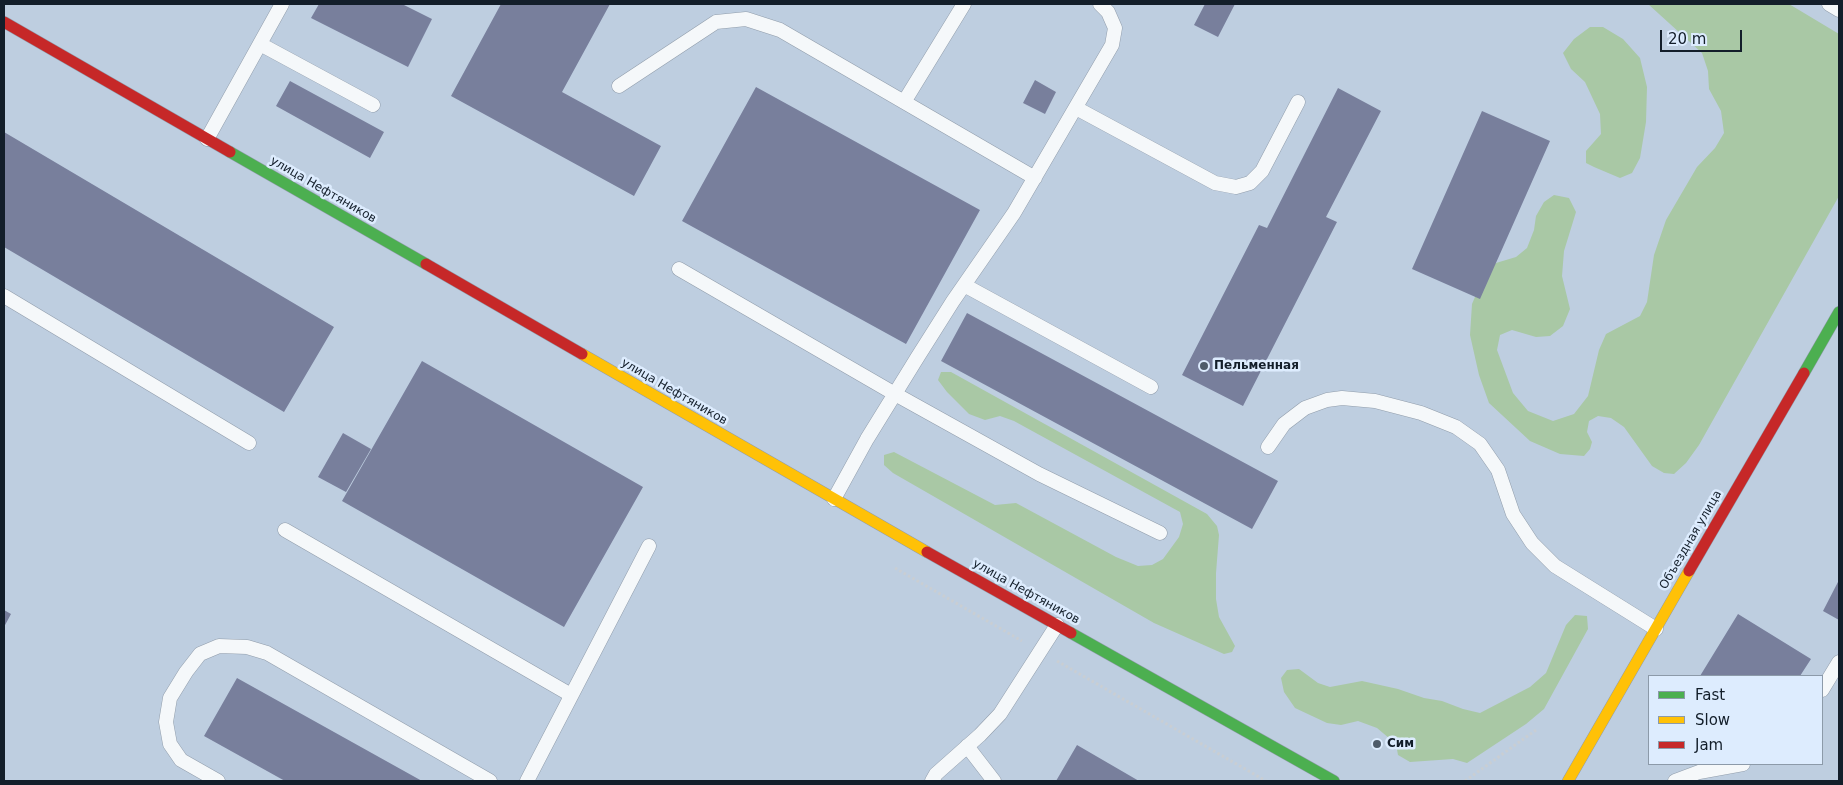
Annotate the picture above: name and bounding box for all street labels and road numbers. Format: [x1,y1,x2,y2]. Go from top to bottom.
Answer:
street label: улица Нефтяников [267,154,379,226]
street label: улица Нефтяников [618,356,730,428]
street label: Объездная улица [1657,488,1725,592]
street label: улица Нефтяников [970,557,1082,627]

